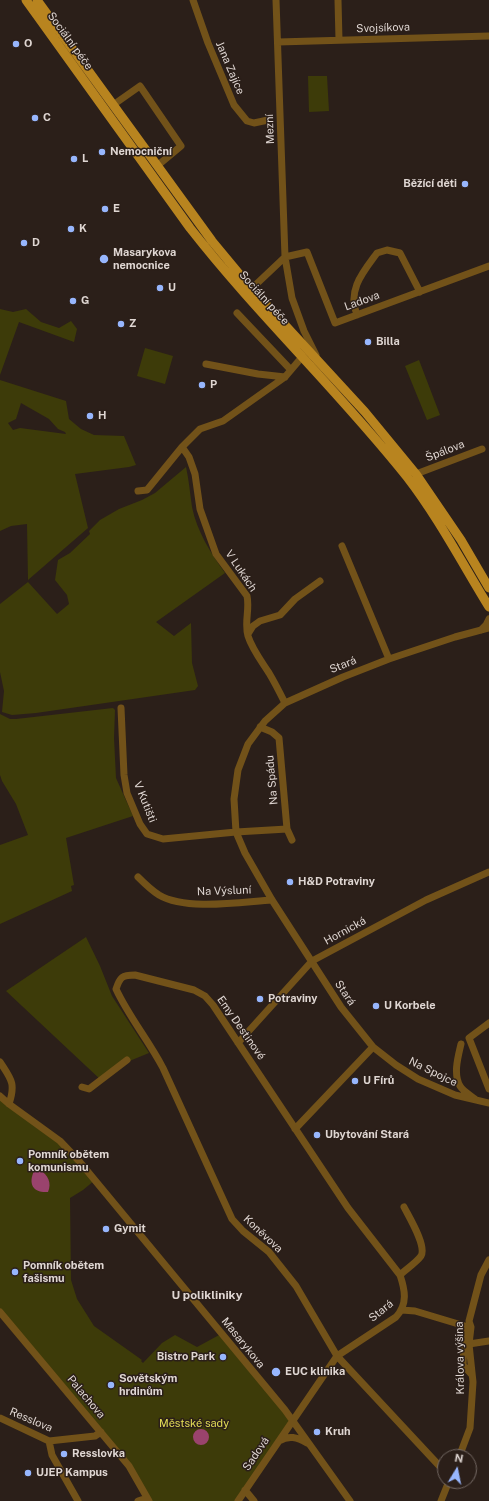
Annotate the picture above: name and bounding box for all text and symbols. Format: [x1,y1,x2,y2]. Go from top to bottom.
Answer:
street label: Sociální péče [45,10,95,72]
street label: Svojsíkova [356,20,410,36]
place label: O [24,37,32,51]
marker: O [11,39,21,49]
street label: Jana Zajíce [213,39,247,97]
place label: C [43,111,51,125]
marker: C [30,113,40,123]
street label: Mezní [263,114,277,144]
place label: Nemocniční [110,145,172,159]
marker: Nemocniční [97,147,107,157]
place label: L [82,152,88,166]
marker: L [69,154,79,164]
place label: Běžící děti [403,177,457,191]
marker: Běžící děti [460,179,470,189]
place label: E [113,202,120,216]
marker: E [100,204,110,214]
place label: K [79,222,87,236]
marker: K [66,224,76,234]
place label: D [32,236,40,250]
marker: D [19,238,29,248]
place label: Masarykova nemocnice [113,246,176,272]
marker: Masarykova nemocnice [98,253,110,265]
street label: Sociální péče [236,268,292,328]
place label: U [168,281,176,295]
marker: U [155,283,165,293]
street label: Ladova [343,289,381,313]
place label: G [81,294,89,308]
marker: G [68,296,78,306]
place label: Z [129,317,136,331]
marker: Z [116,319,126,329]
place label: Billa [376,335,400,349]
marker: Billa [363,337,373,347]
place label: P [210,378,217,392]
marker: P [197,380,207,390]
place label: H [98,409,106,423]
marker: H [85,411,95,421]
street label: Špálova [424,438,466,464]
street label: V Lukách [222,548,260,594]
street label: Stará [328,654,358,676]
street label: Na Spádu [263,755,281,805]
street label: V Kutišti [131,780,159,824]
place label: H&D Potraviny [298,875,375,889]
marker: H&D Potraviny [285,877,295,887]
street label: Na Výsluní [197,883,251,899]
street label: Hornická [322,914,368,948]
street label: Stará [332,978,358,1008]
place label: Potraviny [268,992,317,1006]
street label: Emy Destinové [214,993,268,1063]
marker: Potraviny [255,994,265,1004]
place label: U Korbele [384,999,436,1013]
marker: U Korbele [371,1001,381,1011]
street label: Na Spojce [407,1055,459,1089]
place label: U Fírů [363,1074,394,1088]
marker: U Fírů [350,1076,360,1086]
place label: Ubytování Stará [325,1128,409,1142]
marker: Ubytování Stará [312,1130,322,1140]
place label: Pomník obětem komunismu [28,1148,109,1174]
marker: Pomník obětem komunismu [15,1156,25,1166]
street label: Koněvova [241,1213,285,1255]
place label: Gymit [114,1222,146,1236]
marker: Gymit [101,1224,111,1234]
place label: Pomník obětem fašismu [23,1259,104,1285]
marker: Pomník obětem fašismu [10,1267,20,1277]
district label: U polikliniky [171,1288,243,1302]
street label: Stará [366,1297,396,1325]
street label: Masarykova [219,1315,267,1371]
street label: Králova výšina [453,1321,467,1395]
place label: Bistro Park [157,1350,215,1364]
marker: Bistro Park [218,1352,228,1362]
place label: EUC klinika [285,1365,345,1379]
marker: EUC klinika [270,1366,282,1378]
place label: Sovětským hrdinům [119,1372,177,1398]
street label: Palachova [64,1373,108,1421]
marker: Sovětským hrdinům [106,1380,116,1390]
street label: Resslova [8,1405,54,1435]
park label: Městské sady [159,1417,229,1431]
place label: Kruh [325,1425,351,1439]
marker: Kruh [312,1427,322,1437]
street label: Sadová [240,1435,272,1473]
place label: Resslovka [72,1447,125,1461]
marker: Resslovka [59,1449,69,1459]
north arrow [437,1449,477,1489]
text: N [454,1452,464,1465]
place label: UJEP Kampus [36,1466,108,1480]
marker: UJEP Kampus [23,1468,33,1478]

